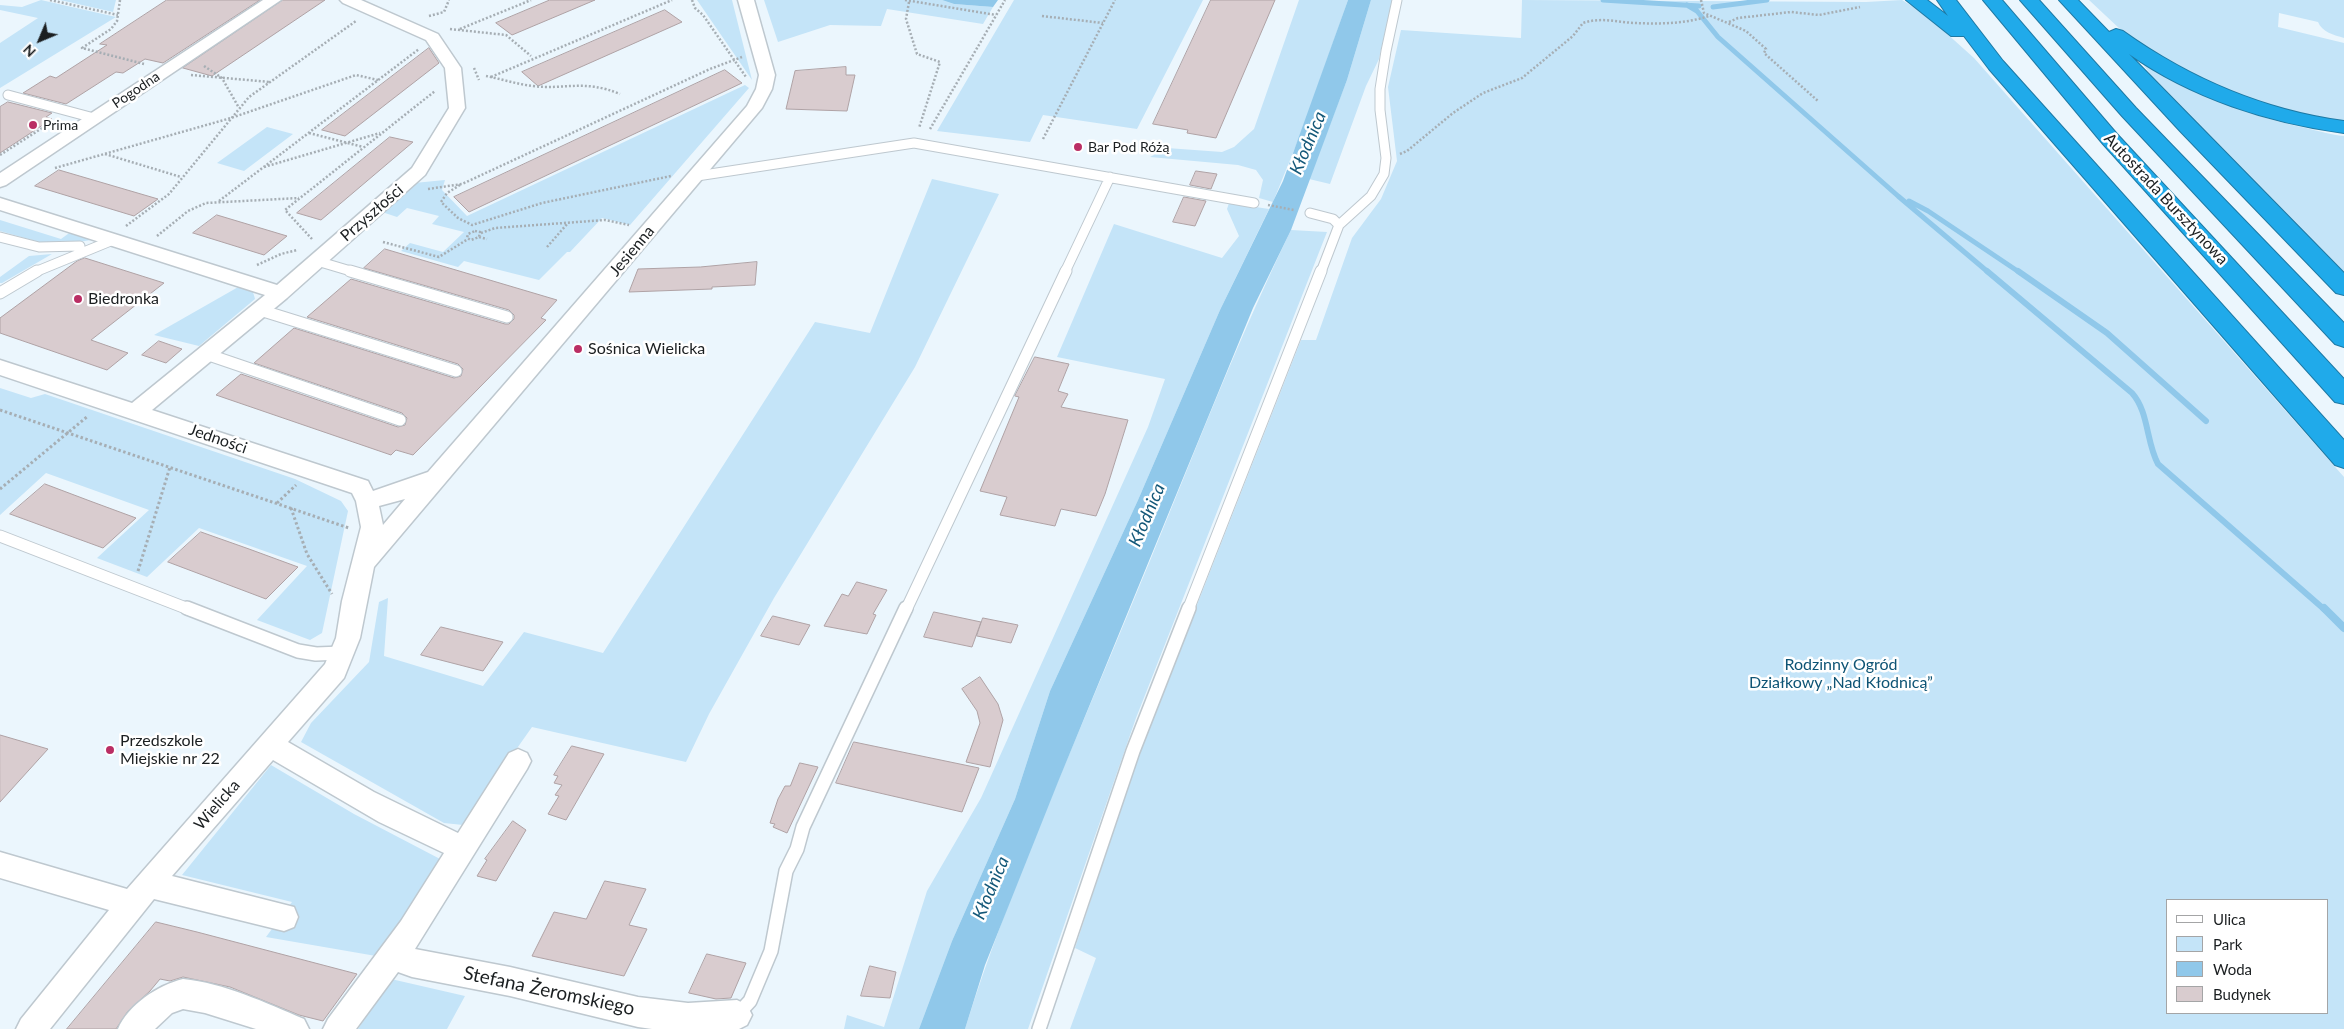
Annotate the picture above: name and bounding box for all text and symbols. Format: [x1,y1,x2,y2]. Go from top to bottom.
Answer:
north arrow [15,15,65,65]
text: N [19,41,39,61]
street label: Pogodna [109,68,163,112]
water label: Kłodnica [1285,108,1331,178]
place label: Prima [43,117,78,133]
marker: Prima [27,119,39,131]
street label: Autostrada Bursztynowa [2100,129,2232,269]
place label: Bar Pod Różą [1088,139,1169,155]
marker: Bar Pod Różą [1072,141,1084,153]
street label: Przyszłości [337,180,407,246]
street label: Jesienna [605,222,659,280]
place label: Biedronka [88,289,159,309]
marker: Biedronka [72,293,84,305]
place label: Sośnica Wielicka [588,339,705,359]
marker: Sośnica Wielicka [572,343,584,355]
street label: Jedności [186,420,250,458]
water label: Kłodnica [1124,480,1170,550]
park label: Rodzinny Ogród Działkowy „Nad Kłodnicą” [1749,655,1933,693]
place label: Przedszkole Miejskie nr 22 [120,731,220,769]
marker: Przedszkole Miejskie nr 22 [104,744,116,756]
street label: Wielicka [190,776,244,834]
water label: Kłodnica [968,853,1014,923]
legend [2166,899,2329,1014]
text: Ulica [2213,910,2246,928]
text: Park [2213,935,2242,953]
text: Woda [2213,960,2252,978]
street label: Stefana Żeromskiego [461,962,637,1020]
text: Budynek [2213,985,2271,1003]

